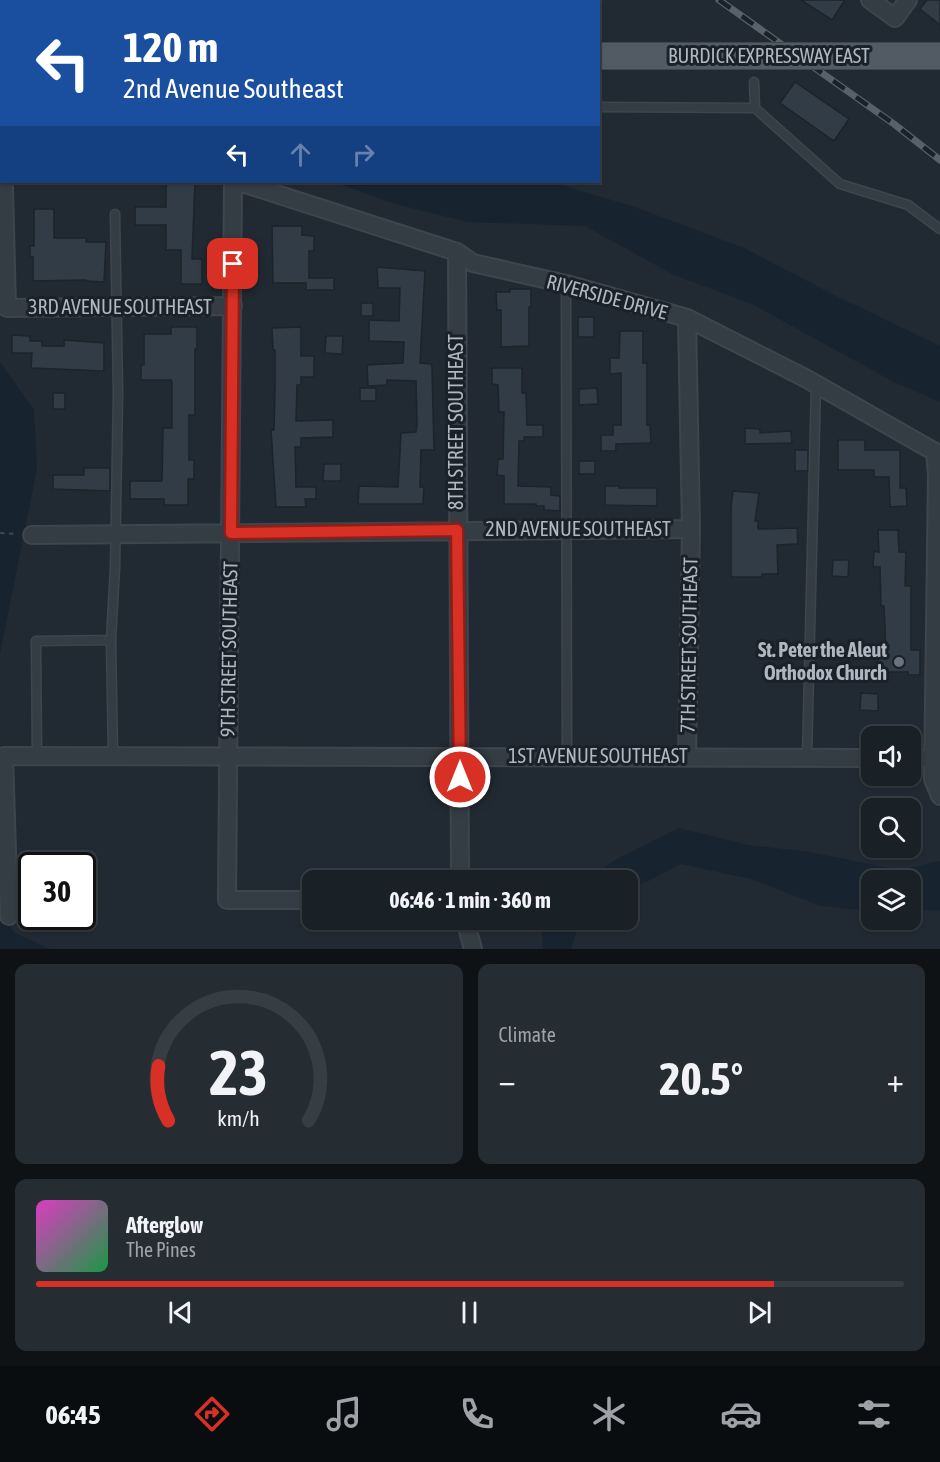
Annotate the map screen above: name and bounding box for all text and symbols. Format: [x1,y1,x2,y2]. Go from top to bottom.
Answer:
text: 120 m [123,23,218,71]
icon: left [24,24,102,102]
street label: BURDICK EXPRESSWAY EAST [668,44,870,67]
text: 2nd Avenue Southeast [123,73,344,104]
icon: left [221,138,254,171]
icon: ahead [284,138,317,171]
icon: right [347,138,380,171]
pin [207,238,258,289]
icon: arrive [216,247,249,280]
street label: RIVERSIDE DRIVE [544,269,670,324]
street label: 3RD AVENUE SOUTHEAST [28,295,212,318]
street label: 8TH STREET SOUTHEAST [444,334,467,510]
street label: 2ND AVENUE SOUTHEAST [485,517,671,540]
street label: 7TH STREET SOUTHEAST [675,557,702,733]
street label: 9TH STREET SOUTHEAST [215,561,242,737]
place label: St. Peter the Aleut Orthodox Church [758,638,887,684]
marker: St. Peter the Aleut Orthodox Church [892,655,906,669]
map controls [861,726,921,930]
button: sound [861,726,921,786]
street label: 1ST AVENUE SOUTHEAST [508,744,688,767]
position arrow [428,745,492,809]
button: search [861,798,921,858]
speed limit sign: 30 [18,852,96,930]
button: layers [861,870,921,930]
text: 06:46 · 1 min · 360 m [389,887,551,913]
text: Climate [499,1023,556,1046]
text: 23 [209,1037,268,1108]
text: 20.5° [659,1053,743,1105]
text: − [499,1061,516,1099]
text: + [887,1061,904,1099]
text: km/h [217,1106,260,1131]
text: Afterglow [126,1212,203,1238]
text: The Pines [126,1238,196,1261]
icon: previous [164,1296,197,1329]
icon: pause [453,1296,486,1329]
icon: next [743,1296,776,1329]
icon: directions [191,1393,233,1435]
icon: music [323,1393,365,1435]
icon: phone [456,1393,498,1435]
icon: climate [588,1393,630,1435]
icon: car [720,1393,762,1435]
icon: filters [853,1393,895,1435]
text: 06:45 [45,1399,101,1430]

